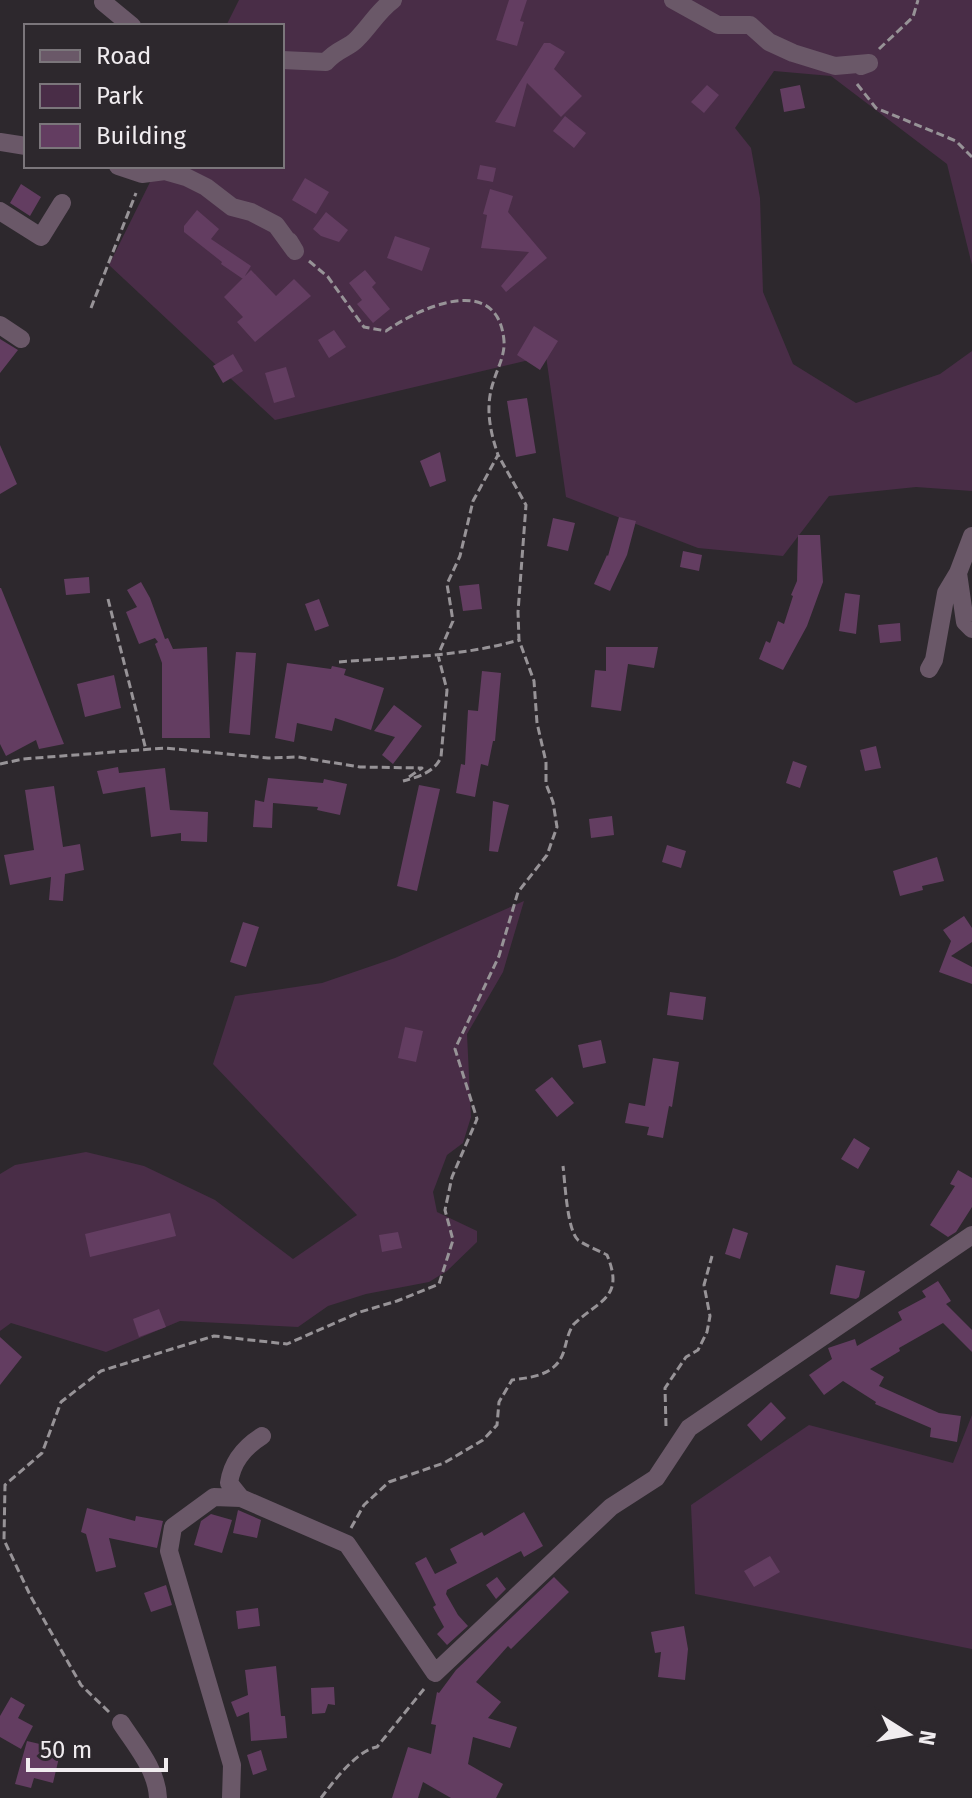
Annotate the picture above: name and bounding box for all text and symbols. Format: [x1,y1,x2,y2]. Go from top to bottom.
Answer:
legend [24,24,284,168]
text: Road [96,42,151,70]
text: Park [96,82,144,110]
text: Building [96,122,186,150]
north arrow [868,1694,948,1774]
scale bar [28,1722,166,1772]
text: N [912,1728,942,1747]
text: 50 m [40,1736,92,1764]

